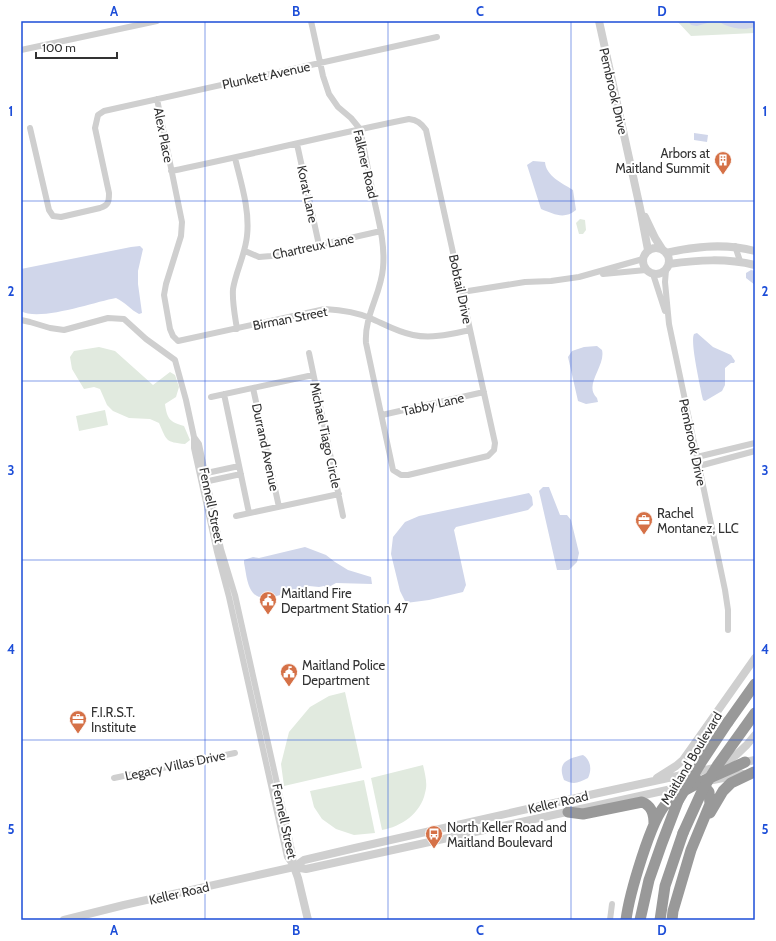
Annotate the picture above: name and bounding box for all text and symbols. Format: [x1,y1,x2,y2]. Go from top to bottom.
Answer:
text: A [110,3,119,19]
text: B [292,3,300,19]
text: C [476,3,484,19]
text: D [657,3,667,19]
scale bar [36,34,117,60]
text: 100 m [42,40,76,55]
street label: Pembrook Drive [596,46,632,136]
street label: Plunkett Avenue [221,58,312,92]
text: 1 [9,103,13,119]
text: 1 [763,103,767,119]
street label: Alex Place [151,106,177,164]
street label: Falkner Road [350,128,382,200]
place label: Arbors at Maitland Summit [615,145,711,176]
building icon: Arbors at Maitland Summit [713,150,733,175]
street label: Korat Lane [294,164,322,224]
street label: Chartreux Lane [271,229,356,262]
street label: Bobtail Drive [446,253,476,326]
text: 2 [8,283,15,299]
text: 2 [762,283,769,299]
street label: Birman Street [251,303,329,333]
street label: Michael Tiago Circle [307,380,345,490]
street label: Tabby Lane [401,389,466,419]
street label: Pembrook Drive [676,397,710,487]
street label: Durrand Avenue [249,402,283,493]
text: 3 [7,462,15,478]
text: 3 [761,462,769,478]
street label: Fennell Street [196,466,228,545]
place label: Rachel Montanez, LLC [657,505,739,536]
office icon: Rachel Montanez, LLC [634,510,654,535]
place label: Maitland Fire Department Station 47 [281,585,408,616]
public building icon: Maitland Fire Department Station 47 [258,590,278,615]
text: 4 [7,641,15,657]
text: 4 [761,641,769,657]
place label: Maitland Police Department [302,657,386,688]
public building icon: Maitland Police Department [279,662,299,687]
place label: F.I.R.S.T. Institute [91,704,137,735]
office icon: F.I.R.S.T. Institute [68,709,88,734]
street label: Maitland Boulevard [657,709,725,807]
street label: Legacy Villas Drive [123,746,227,783]
street label: Fennell Street [269,782,301,861]
street label: Keller Road [526,787,590,817]
place label: North Keller Road and Maitland Boulevard [447,819,567,850]
text: 5 [8,821,15,837]
text: 5 [762,821,769,837]
bus stop icon: North Keller Road and Maitland Boulevard [424,824,444,849]
street label: Keller Road [147,878,211,908]
text: A [110,922,119,938]
text: B [292,922,300,938]
text: C [476,922,484,938]
text: D [657,922,667,938]

